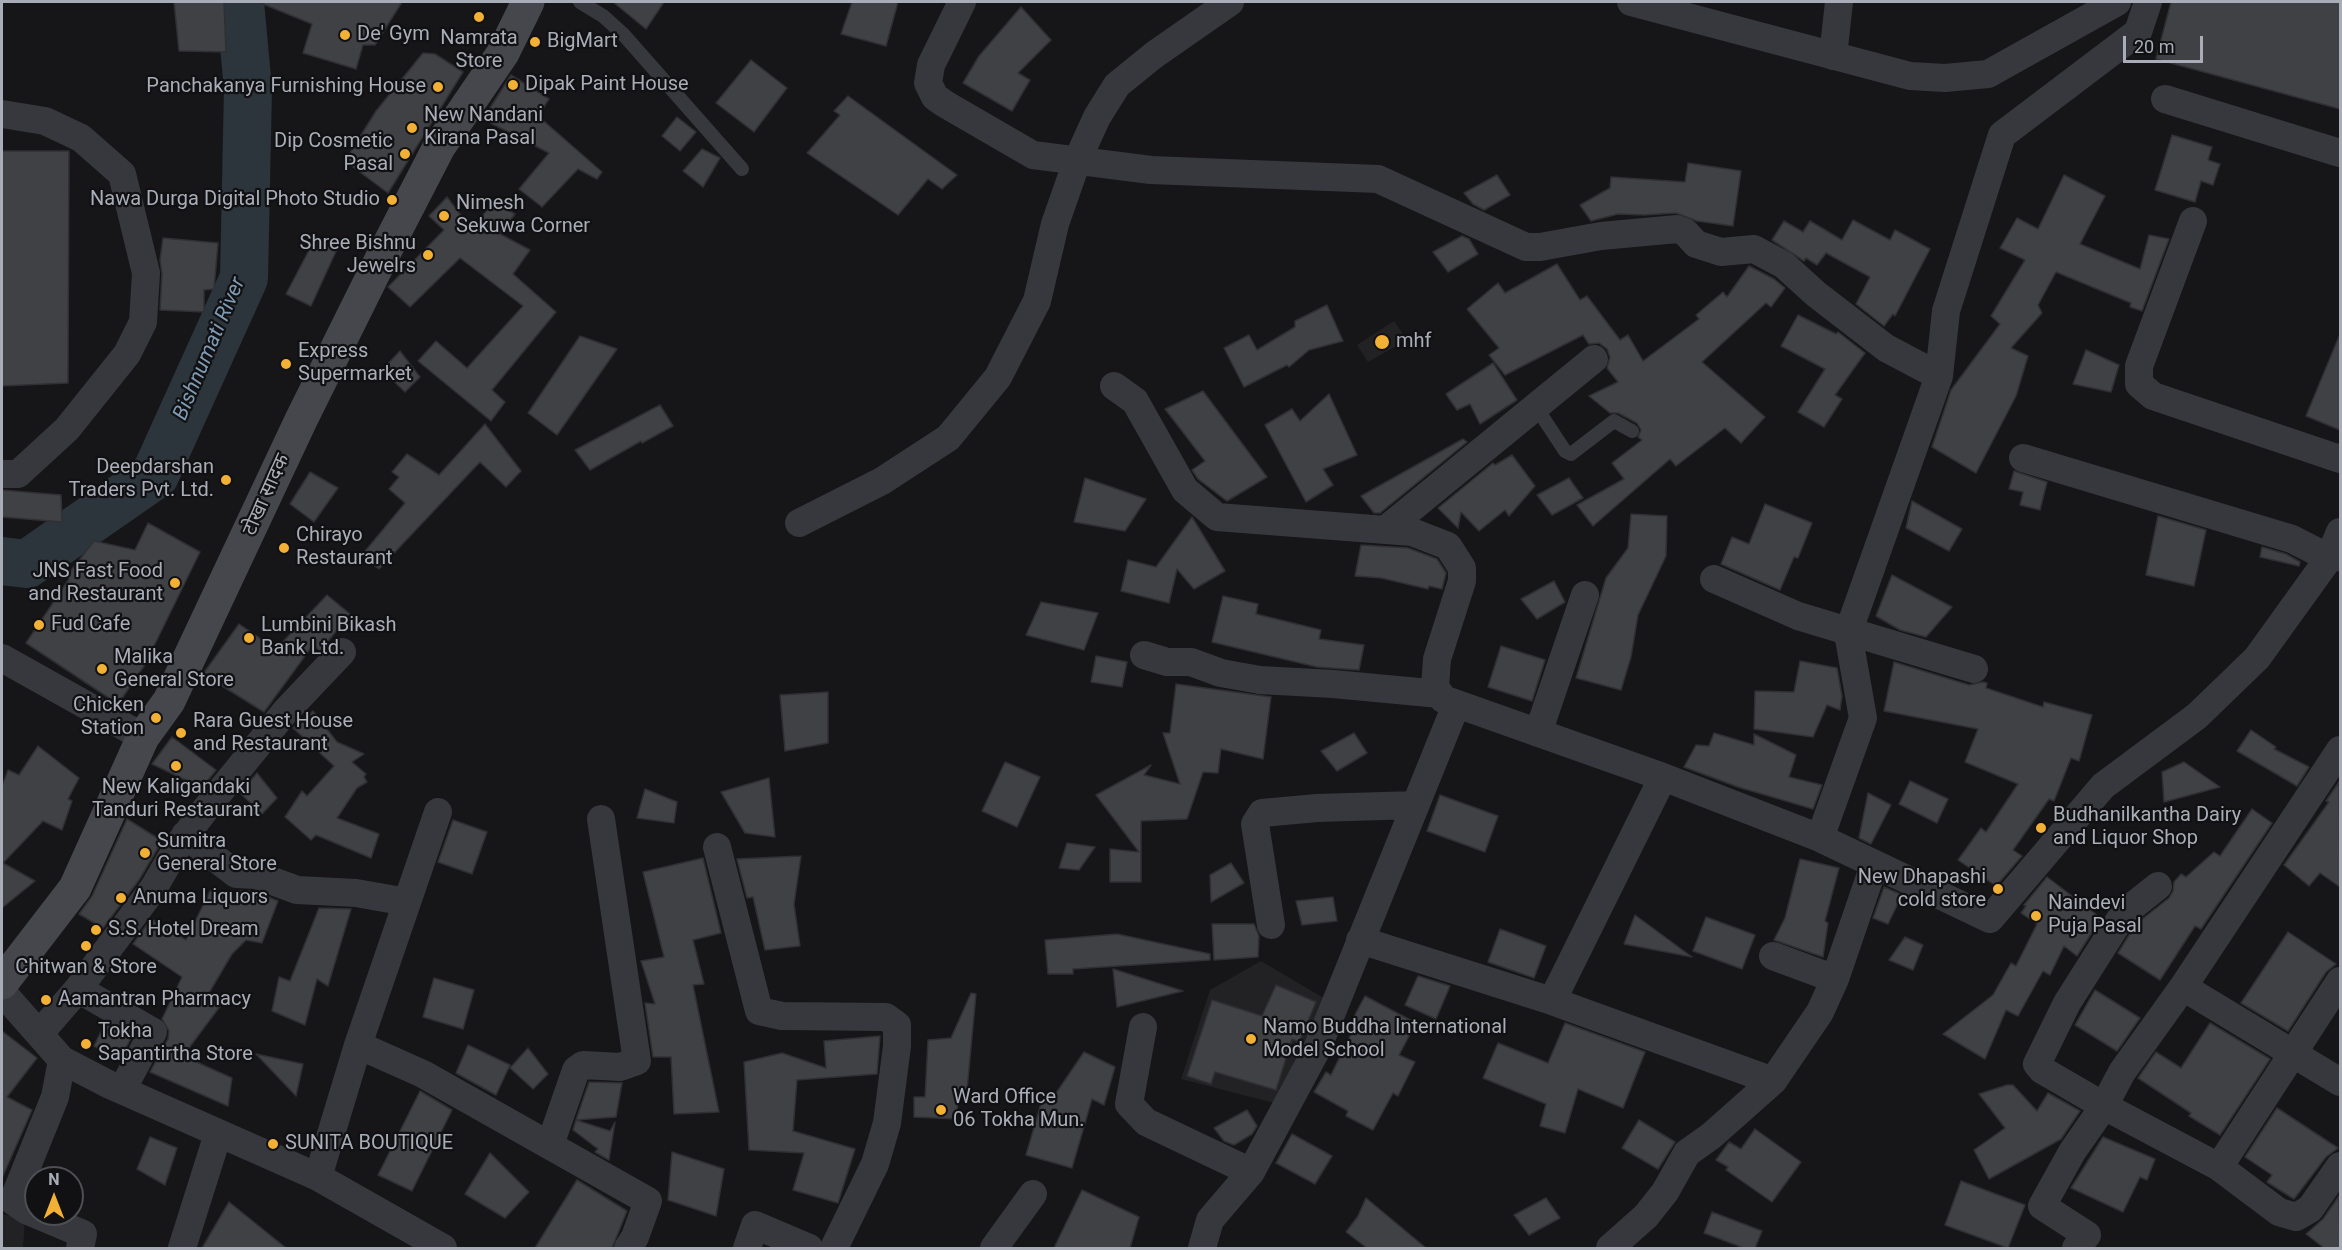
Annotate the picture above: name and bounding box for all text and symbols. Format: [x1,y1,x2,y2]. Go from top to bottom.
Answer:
marker: Namrata Store [472,10,486,24]
place label: De' Gym [357,23,430,47]
scale bar [2126,24,2206,62]
place label: Namrata Store [440,27,518,74]
marker: De' Gym [338,28,352,42]
place label: BigMart [547,30,618,54]
marker: BigMart [528,35,542,49]
text: 20 m [2134,36,2174,57]
place label: Dipak Paint House [525,73,689,97]
place label: Panchakanya Furnishing House [146,75,426,99]
marker: Dipak Paint House [506,78,520,92]
marker: Panchakanya Furnishing House [431,80,445,94]
place label: New Nandani Kirana Pasal [424,104,543,151]
marker: New Nandani Kirana Pasal [405,121,419,135]
place label: Dip Cosmetic Pasal [274,130,393,177]
marker: Dip Cosmetic Pasal [398,147,412,161]
place label: Nawa Durga Digital Photo Studio [90,188,380,212]
place label: Nimesh Sekuwa Corner [456,192,590,239]
marker: Nawa Durga Digital Photo Studio [385,193,399,207]
marker: Nimesh Sekuwa Corner [437,209,451,223]
place label: Shree Bishnu Jewelrs [300,232,416,279]
marker: Shree Bishnu Jewelrs [421,248,435,262]
water label: Bishnumati River [169,274,251,424]
place label: mhf [1396,330,1432,354]
marker: mhf [1373,333,1391,351]
place label: Express Supermarket [298,340,412,387]
marker: Express Supermarket [279,357,293,371]
street label: टोखा सादक [238,451,296,539]
place label: Deepdarshan Traders Pvt. Ltd. [68,456,214,503]
marker: Deepdarshan Traders Pvt. Ltd. [219,473,233,487]
place label: Chirayo Restaurant [296,524,393,571]
marker: Chirayo Restaurant [277,541,291,555]
place label: JNS Fast Food and Restaurant [28,560,163,607]
marker: JNS Fast Food and Restaurant [168,576,182,590]
place label: Fud Cafe [51,613,130,637]
place label: Lumbini Bikash Bank Ltd. [261,614,397,661]
marker: Fud Cafe [32,618,46,632]
marker: Lumbini Bikash Bank Ltd. [242,631,256,645]
place label: Malika General Store [114,646,234,693]
marker: Malika General Store [95,662,109,676]
place label: Chicken Station [73,694,144,741]
place label: Rara Guest House and Restaurant [193,710,353,757]
marker: Chicken Station [149,711,163,725]
marker: Rara Guest House and Restaurant [174,726,188,740]
marker: New Kaligandaki Tanduri Restaurant [169,759,183,773]
place label: New Kaligandaki Tanduri Restaurant [92,776,260,823]
place label: Budhanilkantha Dairy and Liquor Shop [2053,804,2241,851]
marker: Budhanilkantha Dairy and Liquor Shop [2034,821,2048,835]
place label: Sumitra General Store [157,830,277,877]
marker: Sumitra General Store [138,846,152,860]
place label: New Dhapashi cold store [1858,866,1986,913]
marker: New Dhapashi cold store [1991,882,2005,896]
place label: Anuma Liquors [133,886,268,910]
marker: Anuma Liquors [114,891,128,905]
place label: Naindevi Puja Pasal [2048,892,2142,939]
marker: Naindevi Puja Pasal [2029,909,2043,923]
place label: S.S. Hotel Dream [108,918,259,942]
marker: S.S. Hotel Dream [89,923,103,937]
marker: Chitwan & Store [79,939,93,953]
place label: Chitwan & Store [15,956,157,980]
place label: Aamantran Pharmacy [58,988,251,1012]
marker: Aamantran Pharmacy [39,993,53,1007]
place label: Namo Buddha International Model School [1263,1016,1507,1063]
place label: Tokha Sapantirtha Store [98,1020,253,1067]
marker: Namo Buddha International Model School [1244,1032,1258,1046]
marker: Tokha Sapantirtha Store [79,1037,93,1051]
place label: Ward Office 06 Tokha Mun. [953,1086,1085,1133]
marker: Ward Office 06 Tokha Mun. [934,1103,948,1117]
place label: SUNITA BOUTIQUE [285,1132,453,1156]
marker: SUNITA BOUTIQUE [266,1137,280,1151]
north arrow [24,1166,84,1226]
text: N [48,1170,60,1189]

